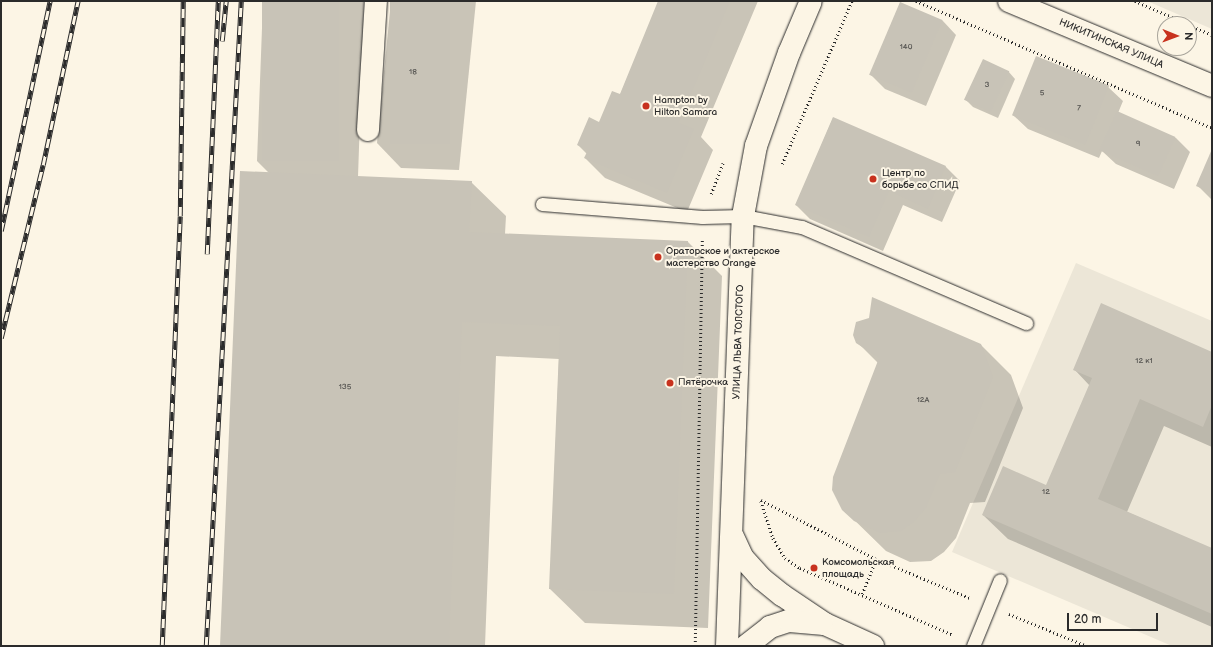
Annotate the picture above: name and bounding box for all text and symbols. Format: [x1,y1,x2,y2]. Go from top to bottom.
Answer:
north arrow [1157,16,1197,56]
street label: НИКИТИНСКАЯ УЛИЦА [1057,17,1165,71]
text: N [1182,32,1195,40]
house number: 140 [900,42,912,52]
house number: 18 [409,67,417,77]
house number: 3 [985,80,989,90]
house number: 5 [1040,88,1044,98]
place label: Hampton by Hilton Samara [654,94,717,118]
marker: Hampton by Hilton Samara [641,101,651,111]
house number: 7 [1077,103,1081,113]
house number: 9 [1136,139,1140,149]
place label: Центр по борьбе со СПИД [882,167,959,190]
marker: Центр по борьбе со СПИД [867,173,879,185]
place label: Ораторское и актерское мастерство Orange [666,245,780,268]
marker: Ораторское и актерское мастерство Orange [653,252,663,262]
street label: УЛИЦА ЛЬВА ТОЛСТОГО [731,284,747,400]
house number: 12 к1 [1135,356,1153,366]
place label: Пятёрочка [678,377,728,389]
marker: Пятёрочка [665,378,675,388]
house number: 135 [339,382,351,392]
house number: 12А [917,395,929,405]
house number: 12 [1042,487,1050,497]
place label: Комсомольская площадь [822,556,894,580]
marker: Комсомольская площадь [809,563,819,573]
scale bar [1069,605,1160,631]
text: 20 m [1074,612,1101,627]

